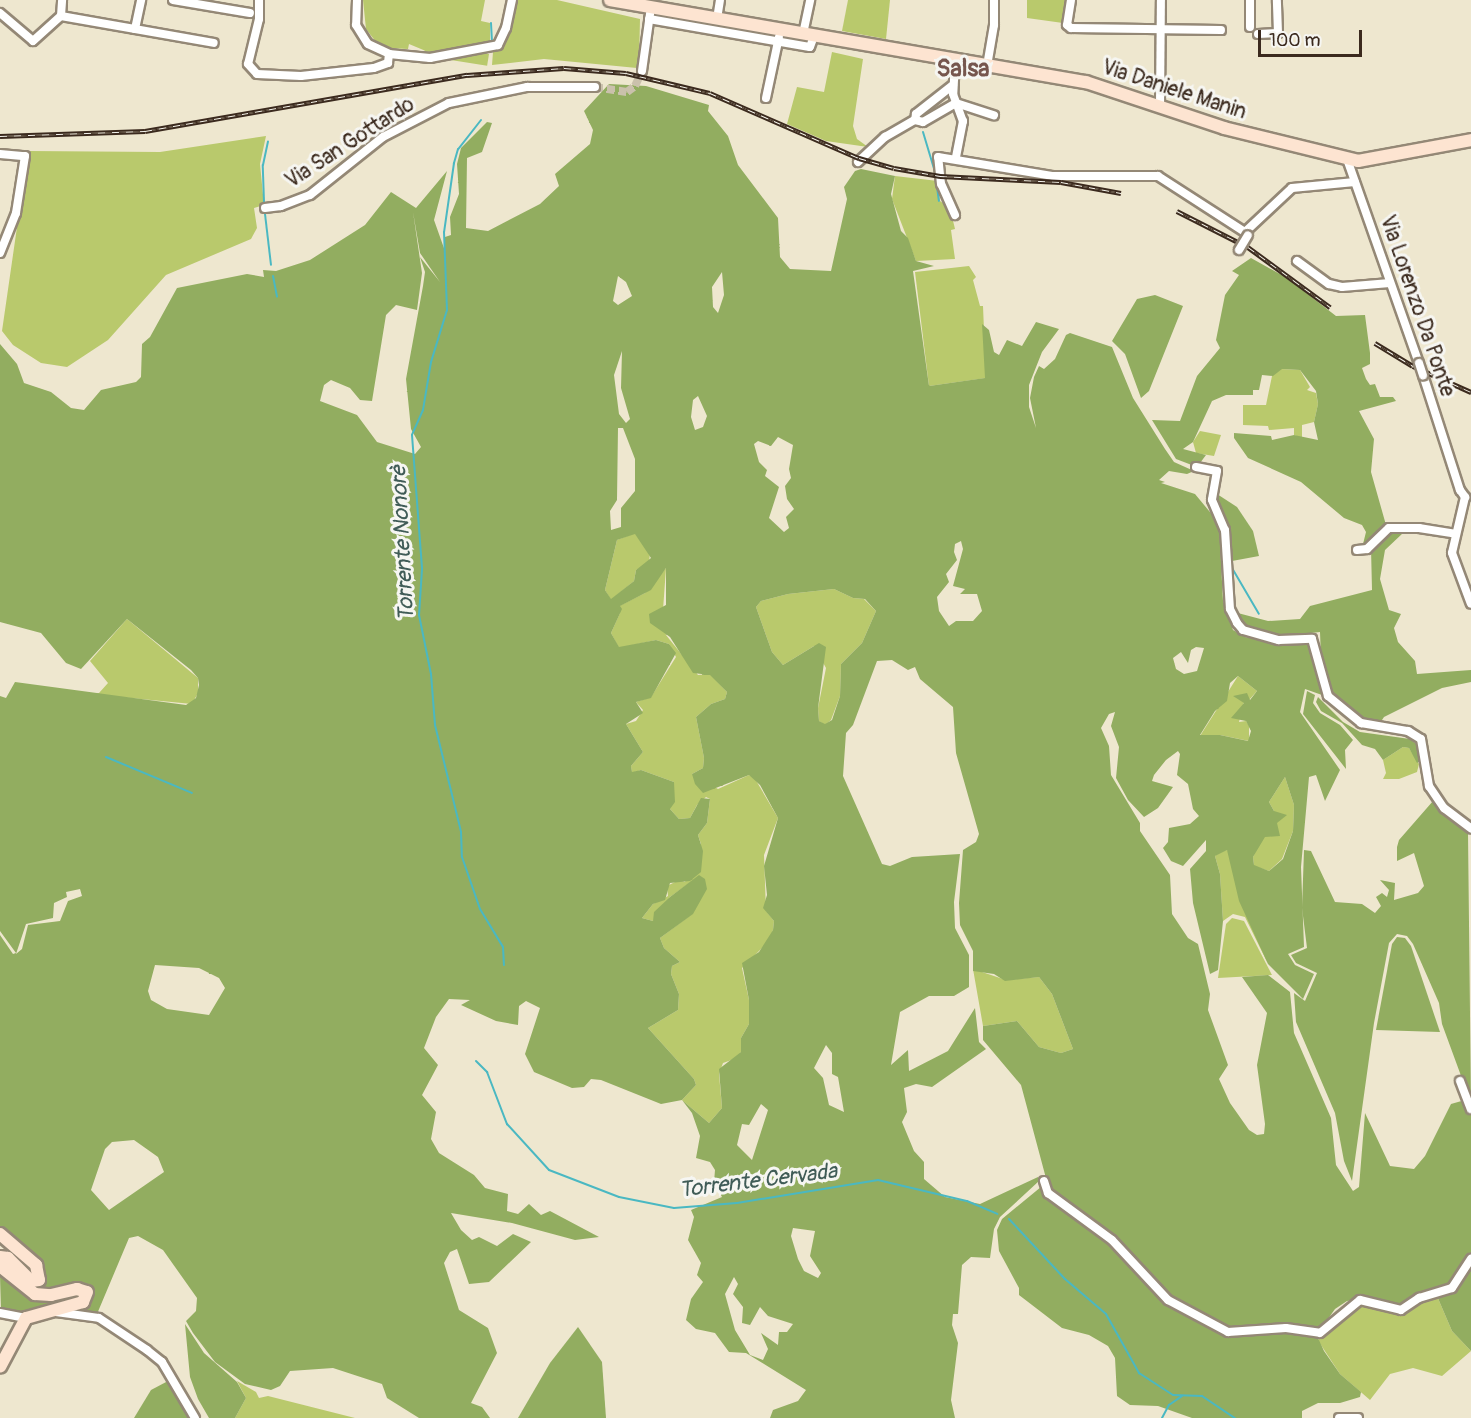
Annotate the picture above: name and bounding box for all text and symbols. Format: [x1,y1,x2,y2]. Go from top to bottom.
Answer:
scale bar [1261,18,1364,56]
text: 100 m [1269,29,1321,52]
district label: Salsa [937,55,989,83]
street label: Via Daniele Manin [1099,55,1249,125]
street label: Via San Gottardo [281,92,419,194]
street label: Via Lorenzo Da Ponte [1374,212,1460,400]
water label: Torrente Nonorè [386,464,420,622]
water label: Torrente Cervada [678,1158,838,1204]

